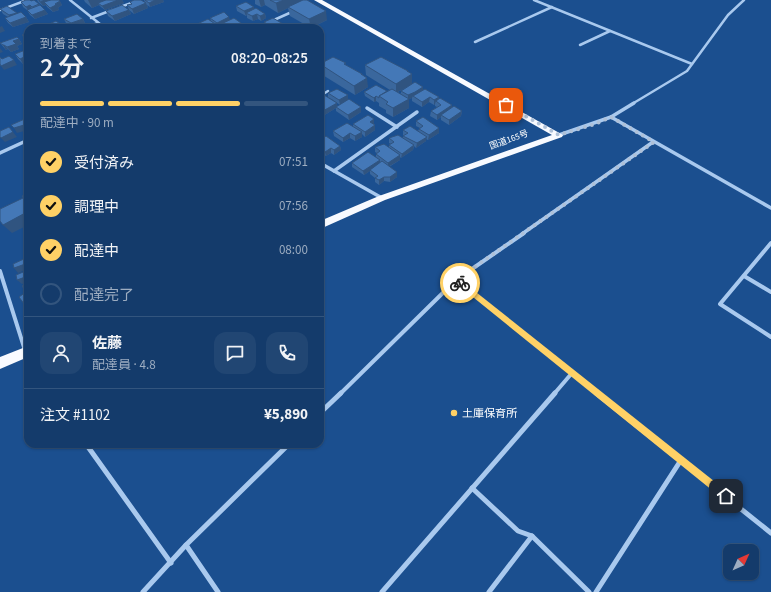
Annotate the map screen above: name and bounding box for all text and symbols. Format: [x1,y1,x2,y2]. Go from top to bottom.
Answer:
text: 到着まで [40,35,92,53]
text: 08:20–08:25 [231,48,308,69]
text: 2 分 [40,49,85,86]
pin [489,88,523,122]
icon: bag [495,94,517,116]
text: 配達中 · 90 m [40,114,114,132]
street label: 国道165号 [488,127,530,153]
icon: check [40,151,62,173]
text: 受付済み [74,153,134,174]
text: 07:51 [279,153,308,171]
icon: check [40,195,62,217]
text: 調理中 [74,197,119,218]
text: 07:56 [279,197,308,215]
icon: check [40,239,62,261]
text: 配達中 [74,241,119,262]
text: 08:00 [279,241,308,259]
courier [440,263,480,303]
icon: bike [449,272,471,294]
text: 配達完了 [74,285,134,306]
button: person [40,332,82,374]
button: chat [214,332,256,374]
button: phone [266,332,308,374]
text: 佐藤 [92,333,122,354]
text: 配達員 · 4.8 [92,356,156,374]
text: ¥5,890 [264,404,308,425]
text: 注文 #1102 [40,405,110,426]
place label: 土庫保育所 [462,406,518,421]
marker: 土庫保育所 [449,408,459,418]
pin [709,479,743,513]
icon: home [715,485,737,507]
north arrow [723,544,759,580]
map controls [723,544,759,580]

